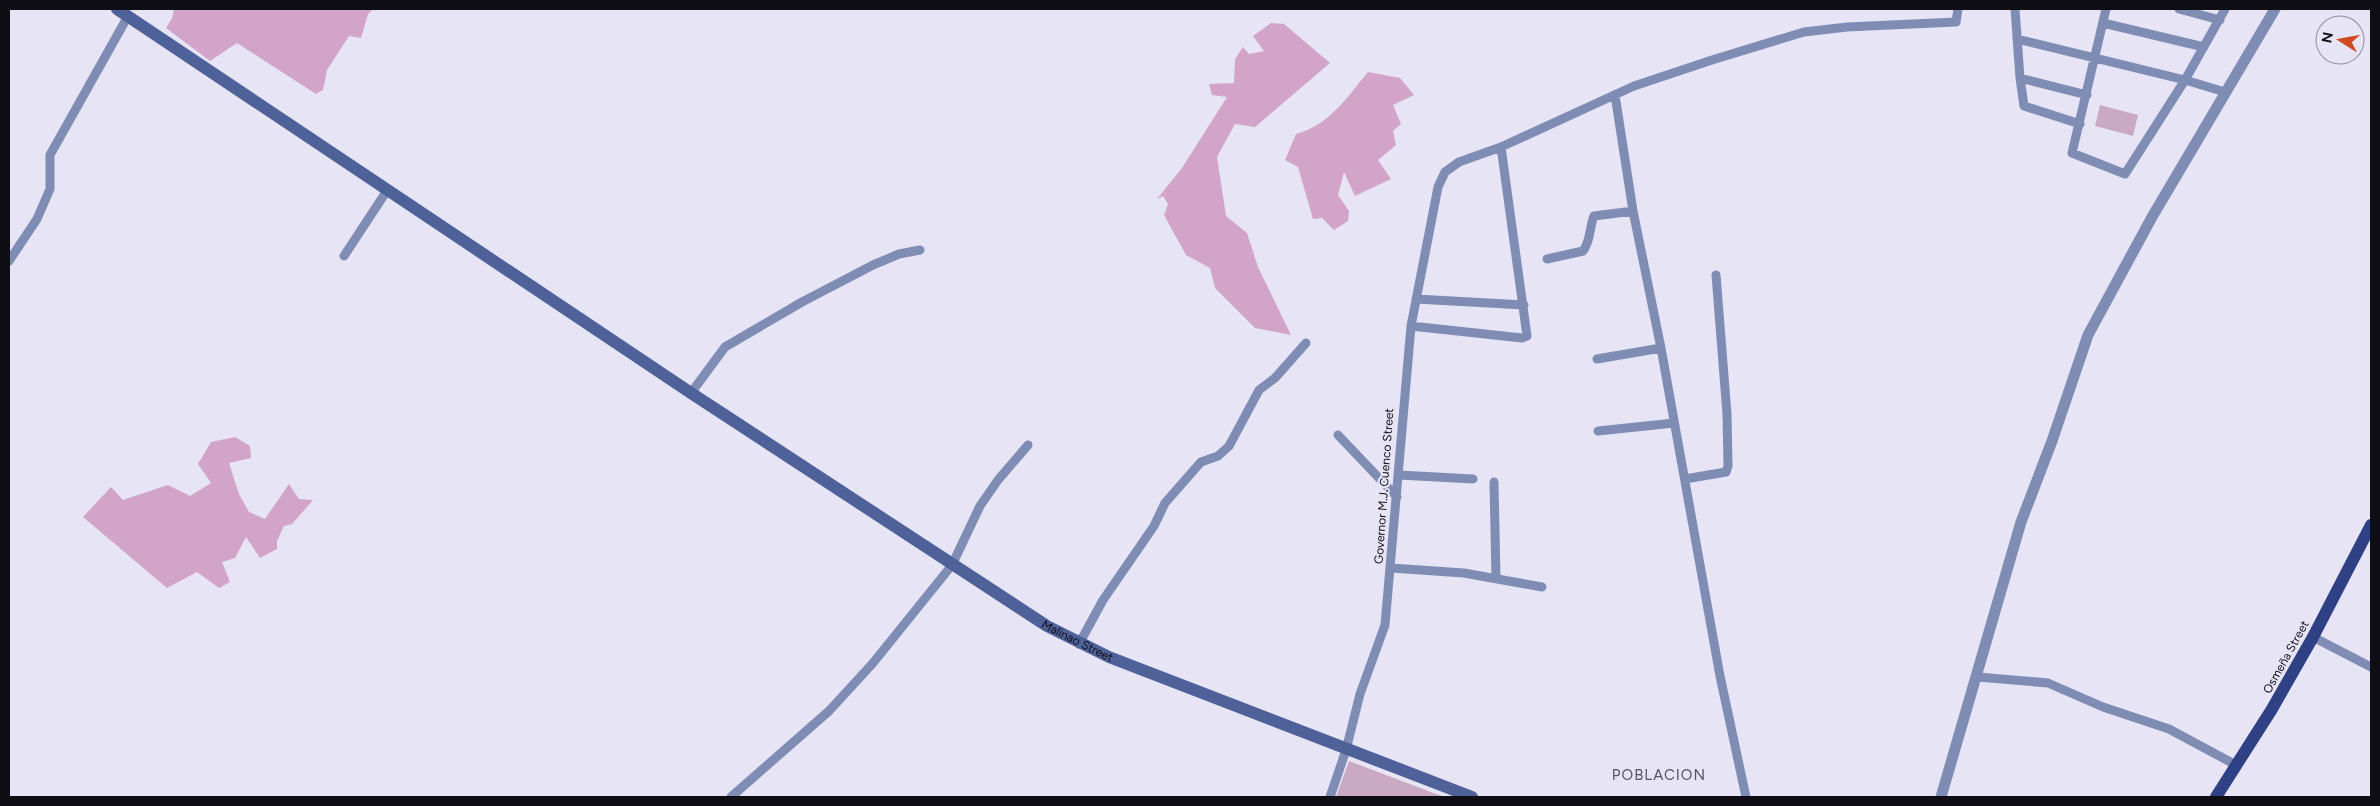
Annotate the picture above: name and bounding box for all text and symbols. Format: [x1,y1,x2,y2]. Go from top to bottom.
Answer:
north arrow [2315,15,2365,65]
text: N [2318,31,2337,45]
street label: Governor M.J. Cuenco Street [1372,407,1396,564]
street label: Malinao Street [1039,617,1115,665]
street label: Osmeña Street [2260,618,2312,696]
district label: POBLACION [1612,766,1706,784]

